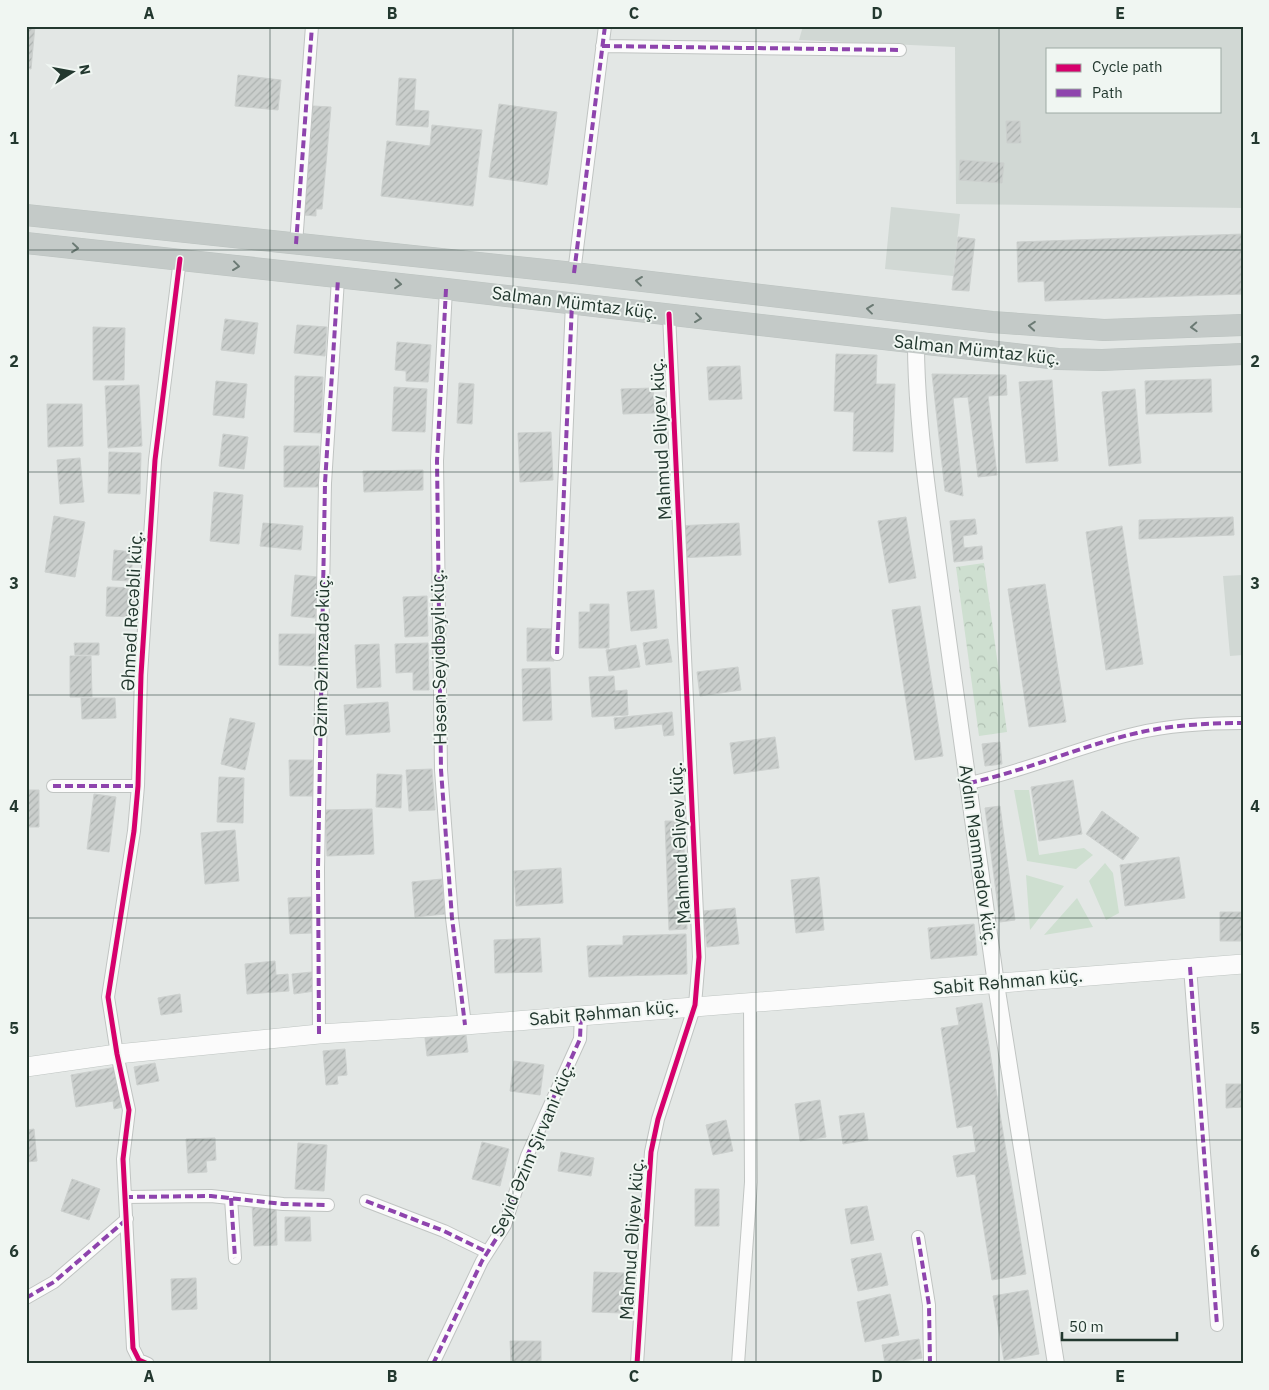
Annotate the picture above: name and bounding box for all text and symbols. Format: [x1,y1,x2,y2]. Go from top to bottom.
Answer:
text: A [144,3,155,23]
text: B [387,3,398,23]
text: C [629,3,639,23]
text: D [871,3,883,23]
text: E [1115,3,1125,23]
north arrow [48,48,98,98]
legend [1046,48,1222,112]
text: Cycle path [1092,57,1163,76]
text: N [75,63,95,76]
text: Path [1092,83,1123,102]
text: 1 [9,128,19,148]
text: 1 [1250,128,1260,148]
one-way arrow [71,242,79,253]
one-way arrow [233,260,241,271]
one-way arrow [635,276,643,287]
one-way arrow [394,278,402,289]
street label: Salman Mümtaz küç. [491,281,660,324]
one-way arrow [866,304,874,315]
one-way arrow [695,312,703,323]
one-way arrow [1027,320,1035,331]
one-way arrow [1190,322,1198,332]
street label: Salman Mümtaz küç. [893,329,1061,370]
text: 2 [9,351,19,371]
text: 2 [1250,351,1260,371]
street label: Mahmud Əliyev küç. [645,357,676,521]
street label: Əhməd Rəcəbli küç. [116,530,147,692]
street label: Həsən Seyidbəyli küç. [425,569,452,745]
text: 3 [9,573,19,593]
text: 3 [1250,573,1260,593]
street label: Əzim Əzimzadə küç. [309,574,334,738]
street label: Mahmud Əliyev küç. [664,761,695,925]
street label: Aydın Məmmədov küç. [954,763,1003,947]
text: 4 [9,796,19,816]
text: 4 [1250,796,1260,816]
street label: Sabit Rəhman küç. [932,963,1084,1000]
street label: Sabit Rəhman küç. [528,994,680,1031]
text: 5 [9,1018,19,1038]
text: 5 [1250,1018,1260,1038]
street label: Seyid Əzim Şirvani küç. [486,1059,580,1240]
street label: Mahmud Əliyev küç. [614,1157,649,1321]
text: 6 [9,1241,19,1261]
text: 6 [1250,1241,1260,1261]
scale bar [1062,1310,1176,1342]
text: 50 m [1069,1317,1104,1336]
text: A [144,1366,155,1386]
text: B [387,1366,398,1386]
text: C [629,1366,639,1386]
text: D [871,1366,883,1386]
text: E [1115,1366,1125,1386]

